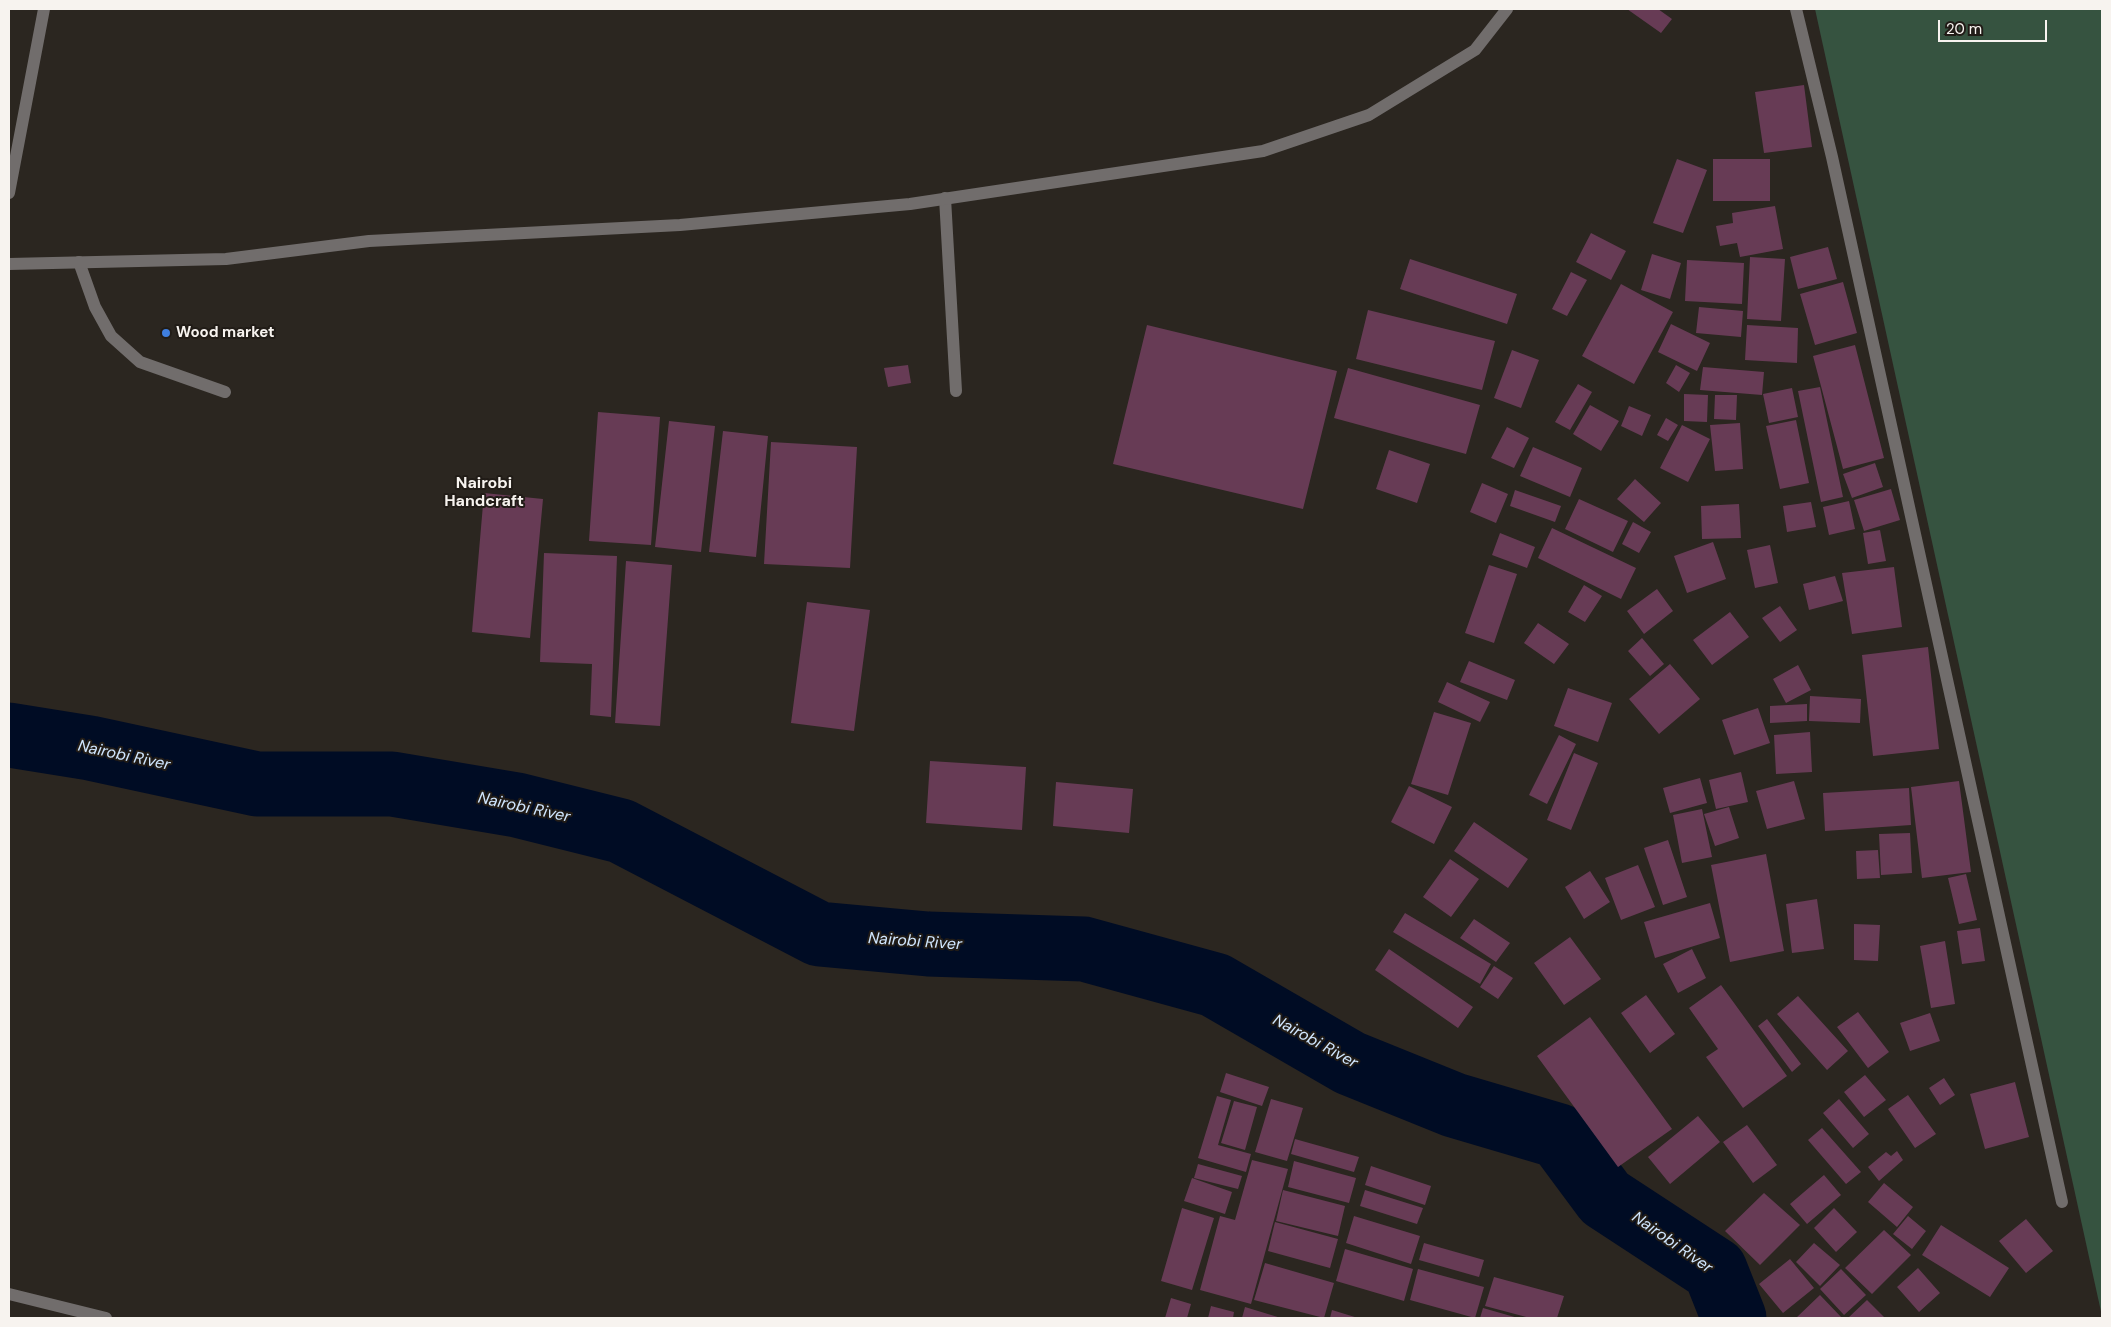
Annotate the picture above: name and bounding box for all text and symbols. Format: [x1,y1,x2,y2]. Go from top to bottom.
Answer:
scale bar [1941,10,2050,42]
text: 20 m [1946,19,1982,39]
place label: Wood market [176,324,275,342]
marker: Wood market [160,327,172,339]
district label: Nairobi Handcraft [444,474,524,512]
water label: Nairobi River [76,737,172,775]
water label: Nairobi River [476,789,572,827]
water label: Nairobi River [867,929,963,955]
water label: Nairobi River [1269,1011,1361,1073]
water label: Nairobi River [1628,1208,1716,1278]

